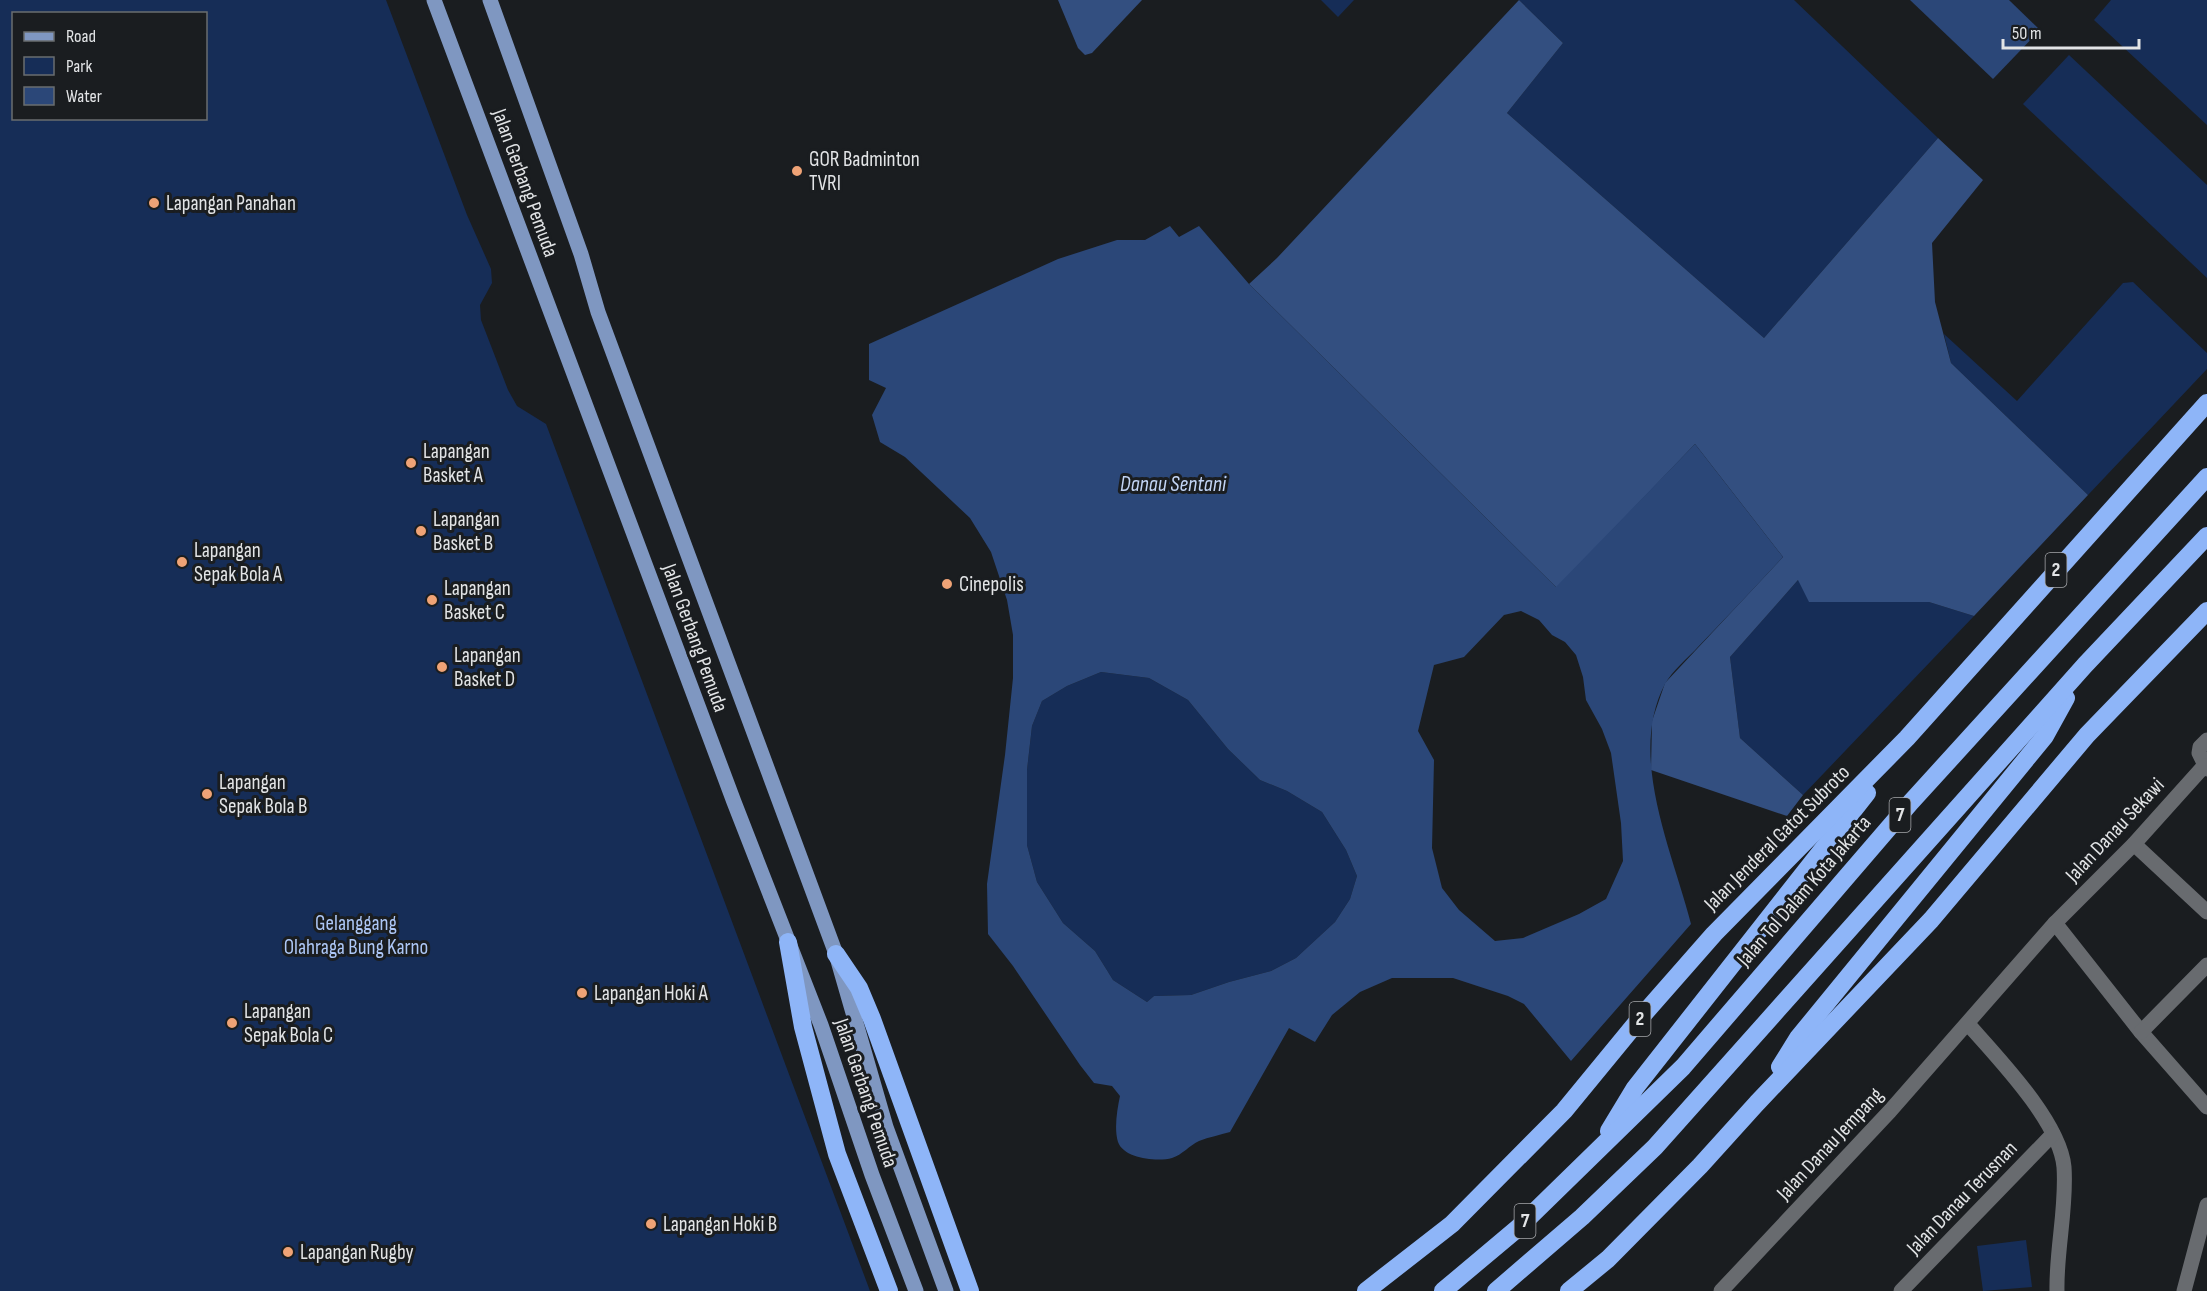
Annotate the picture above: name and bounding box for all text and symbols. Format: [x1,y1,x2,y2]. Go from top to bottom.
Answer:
legend [12,12,207,120]
scale bar [2003,12,2140,50]
text: 50 m [2012,23,2042,44]
text: Road [66,26,96,47]
text: Park [66,56,92,77]
text: Water [66,86,102,107]
street label: Jalan Gerbang Pemuda [486,105,563,260]
place label: GOR Badminton TVRI [809,147,920,196]
marker: GOR Badminton TVRI [790,164,804,178]
place label: Lapangan Panahan [166,191,296,216]
marker: Lapangan Panahan [147,196,161,210]
place label: Lapangan Basket A [423,439,490,488]
marker: Lapangan Basket A [404,456,418,470]
water label: Danau Sentani [1120,471,1227,498]
place label: Lapangan Basket B [433,507,500,556]
marker: Lapangan Basket B [414,524,428,538]
place label: Lapangan Sepak Bola A [194,538,283,587]
road number: 2 [2046,553,2066,587]
marker: Lapangan Sepak Bola A [175,555,189,569]
street label: Jalan Gerbang Pemuda [656,560,733,715]
place label: Cinepolis [959,572,1024,597]
place label: Lapangan Basket C [444,576,511,625]
marker: Cinepolis [940,577,954,591]
marker: Lapangan Basket C [425,593,439,607]
place label: Lapangan Basket D [454,643,521,692]
marker: Lapangan Basket D [435,660,449,674]
street label: Jalan Jenderal Gatot Subroto [1698,760,1855,917]
place label: Lapangan Sepak Bola B [219,770,307,819]
street label: Jalan Danau Sekawi [2060,773,2170,888]
marker: Lapangan Sepak Bola B [200,787,214,801]
road number: 7 [1890,798,1910,832]
street label: Jalan Tol Dalam Kota Jakarta [1731,810,1876,972]
park label: Gelanggang Olahraga Bung Karno [284,911,428,960]
place label: Lapangan Hoki A [594,981,709,1006]
marker: Lapangan Hoki A [575,986,589,1000]
place label: Lapangan Sepak Bola C [244,999,333,1048]
road number: 2 [1630,1002,1650,1036]
street label: Jalan Gerbang Pemuda [829,1014,903,1171]
marker: Lapangan Sepak Bola C [225,1016,239,1030]
street label: Jalan Danau Jempang [1771,1083,1888,1206]
street label: Jalan Danau Terusnan [1901,1136,2022,1261]
road number: 7 [1514,1204,1536,1238]
place label: Lapangan Hoki B [663,1212,777,1237]
marker: Lapangan Hoki B [644,1217,658,1231]
place label: Lapangan Rugby [300,1240,414,1265]
marker: Lapangan Rugby [281,1245,295,1259]

